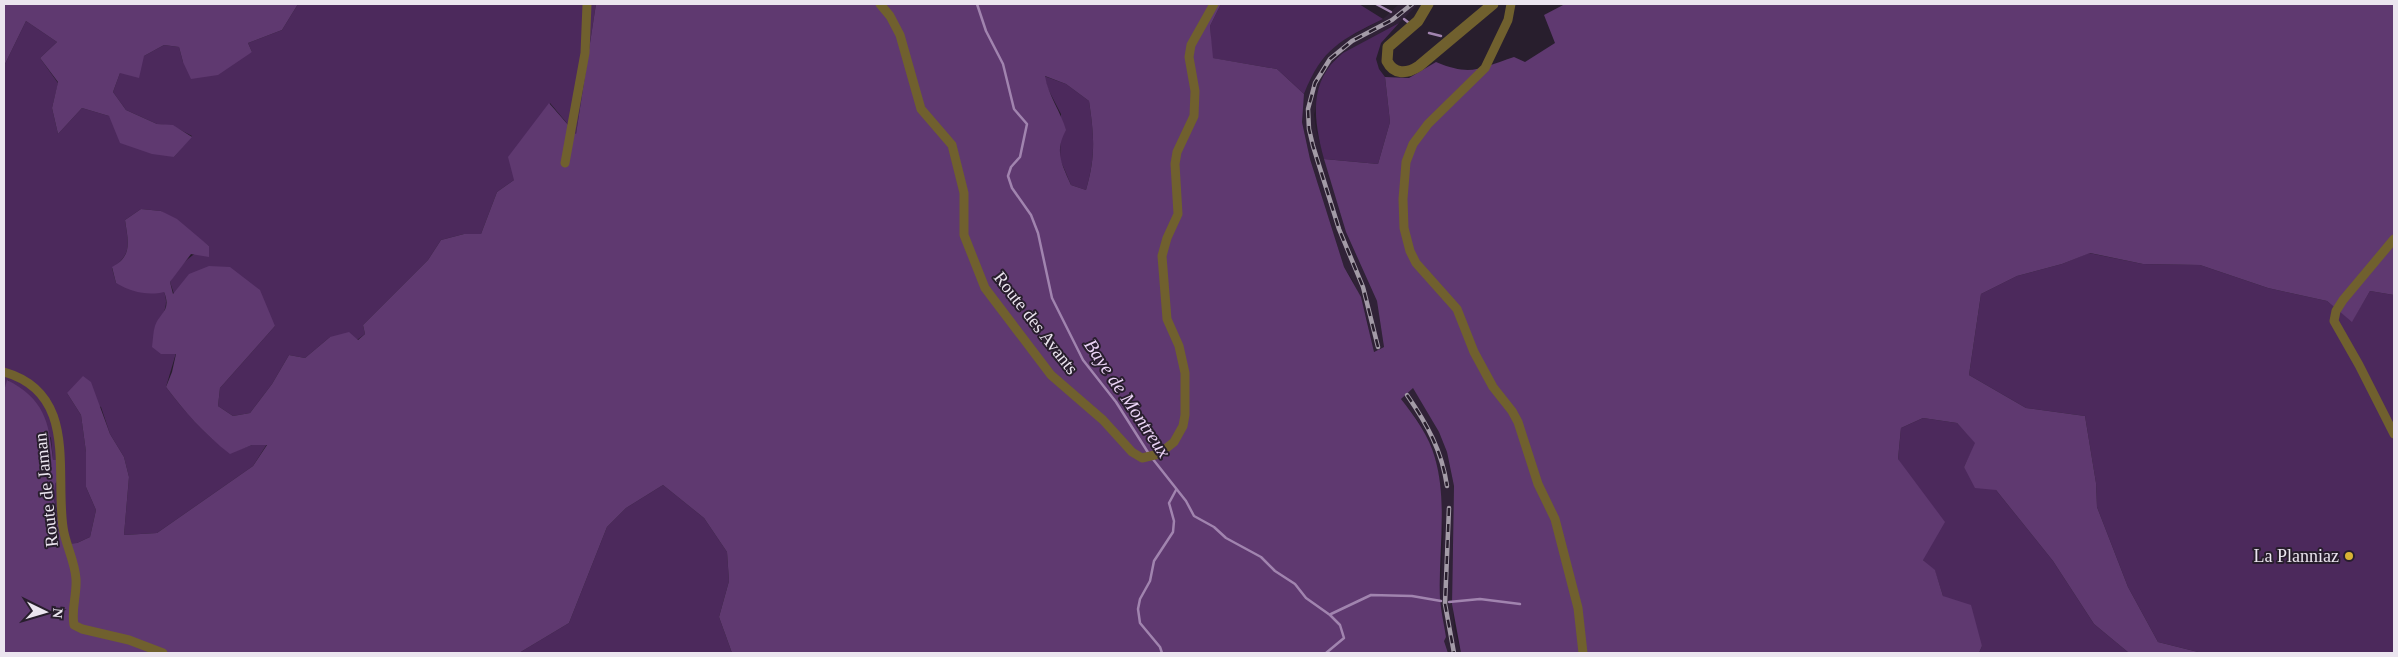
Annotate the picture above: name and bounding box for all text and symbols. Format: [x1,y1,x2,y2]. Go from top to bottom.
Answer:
street label: Route des Avants [990,268,1082,378]
water label: Baye de Montreux [1080,335,1175,462]
street label: Route de Jaman [30,432,62,548]
place label: La Planniaz [2254,546,2339,566]
marker: La Planniaz [2343,550,2355,562]
north arrow [20,587,70,637]
text: N [50,607,65,619]

